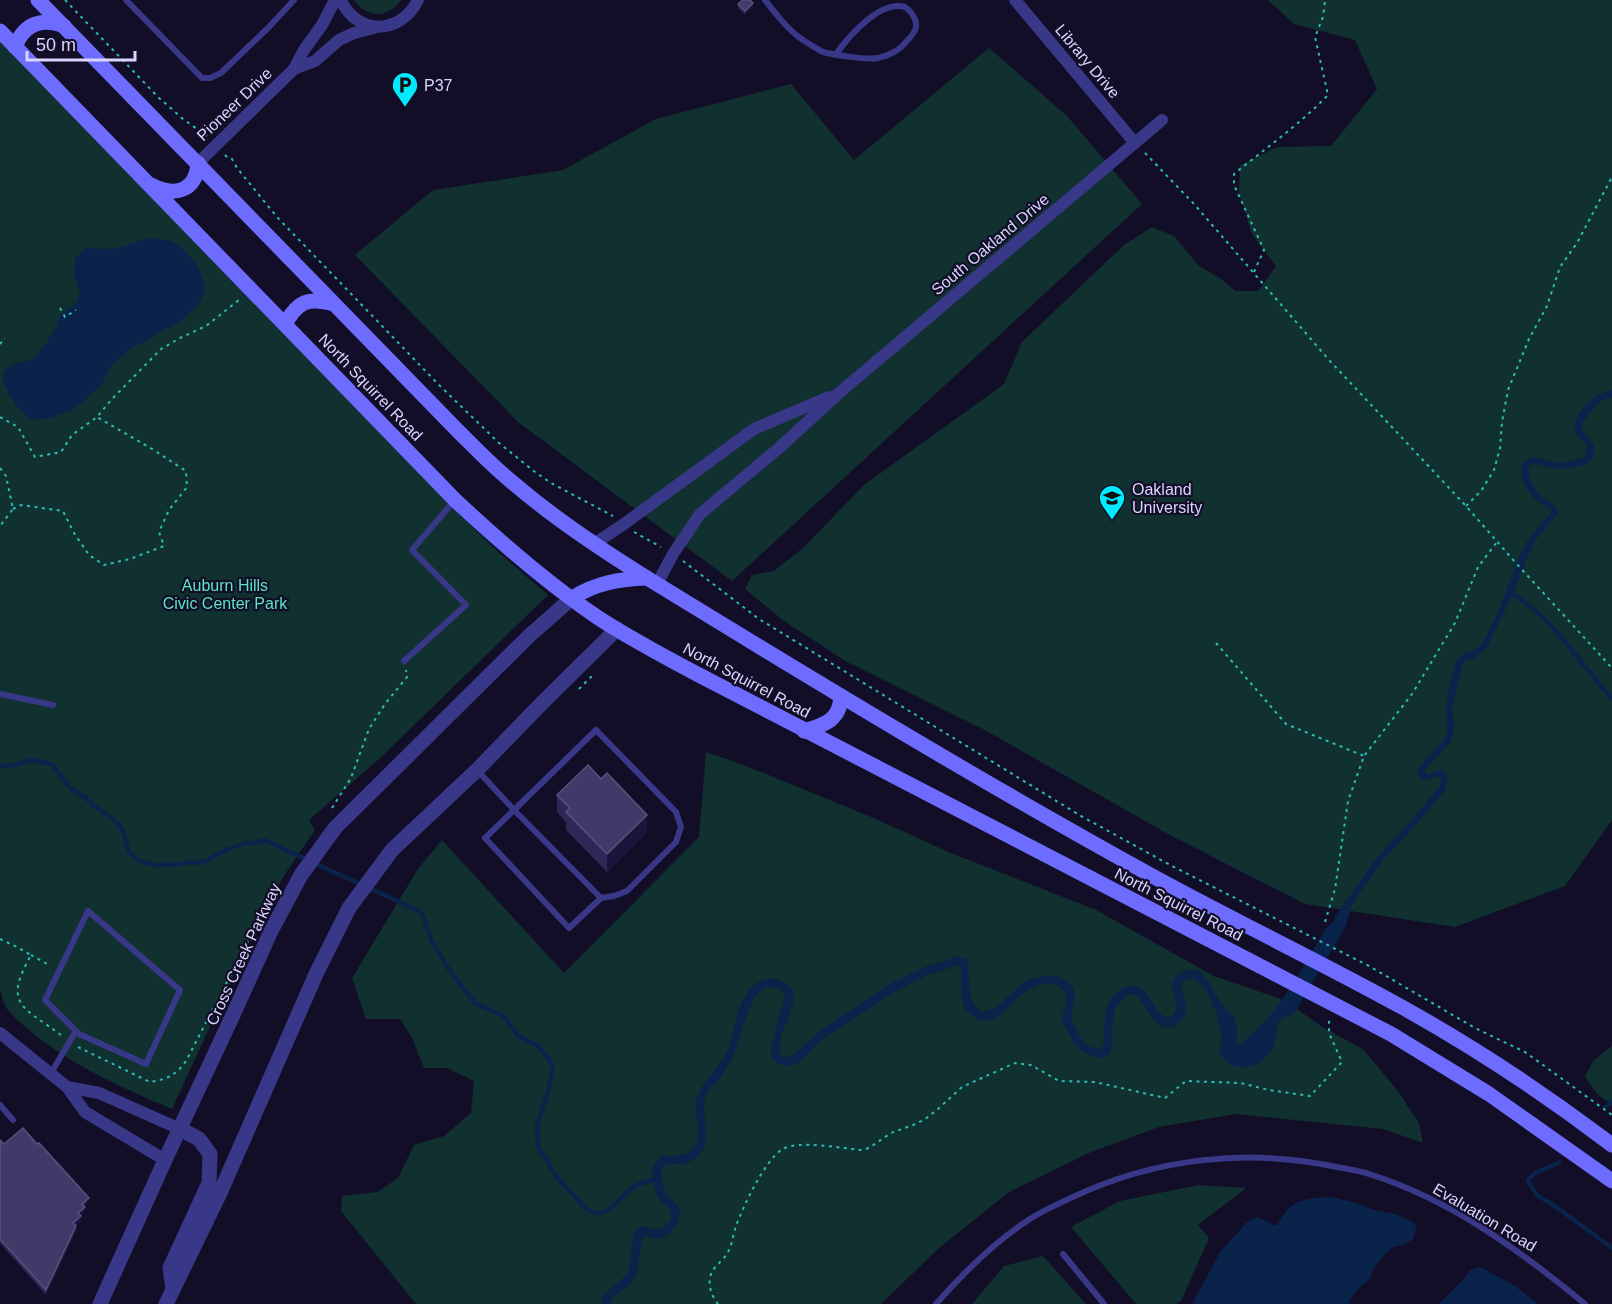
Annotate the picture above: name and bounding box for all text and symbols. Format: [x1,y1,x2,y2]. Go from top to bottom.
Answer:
street label: Library Drive [1052,21,1123,102]
scale bar [27,24,135,62]
text: 50 m [36,35,76,55]
street label: Pioneer Drive [194,65,275,144]
parking icon: P37 [390,70,420,108]
place label: P37 [424,77,453,94]
street label: South Oakland Drive [928,190,1052,298]
street label: North Squirrel Road [315,331,426,444]
place label: Oakland University [1132,481,1202,516]
school or university icon: Oakland University [1097,483,1127,521]
park label: Auburn Hills Civic Center Park [163,577,288,612]
street label: North Squirrel Road [680,640,813,721]
street label: North Squirrel Road [1112,865,1246,944]
street label: Cross Creek Parkway [203,881,284,1028]
street label: Evaluation Road [1430,1180,1539,1255]

